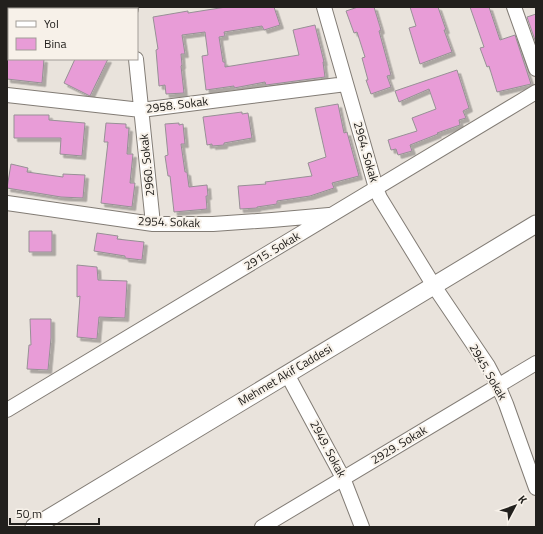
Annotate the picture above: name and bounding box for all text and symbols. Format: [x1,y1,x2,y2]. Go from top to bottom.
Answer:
legend [8,8,138,60]
text: Yol [44,14,59,33]
text: Bina [44,34,66,53]
street label: 2958. Sokak [145,91,209,118]
street label: 2964. Sokak [349,119,384,185]
street label: 2960. Sokak [134,133,159,197]
street label: 2954. Sokak [137,211,201,232]
street label: 2915. Sokak [240,226,304,275]
street label: Mehmet Akif Caddesi [234,339,336,410]
street label: 2945. Sokak [465,340,512,404]
street label: 2949. Sokak [305,417,352,481]
street label: 2929. Sokak [367,420,431,469]
north arrow [495,486,535,526]
text: K [514,492,531,508]
scale bar [10,500,99,526]
text: 50 m [16,504,42,523]

